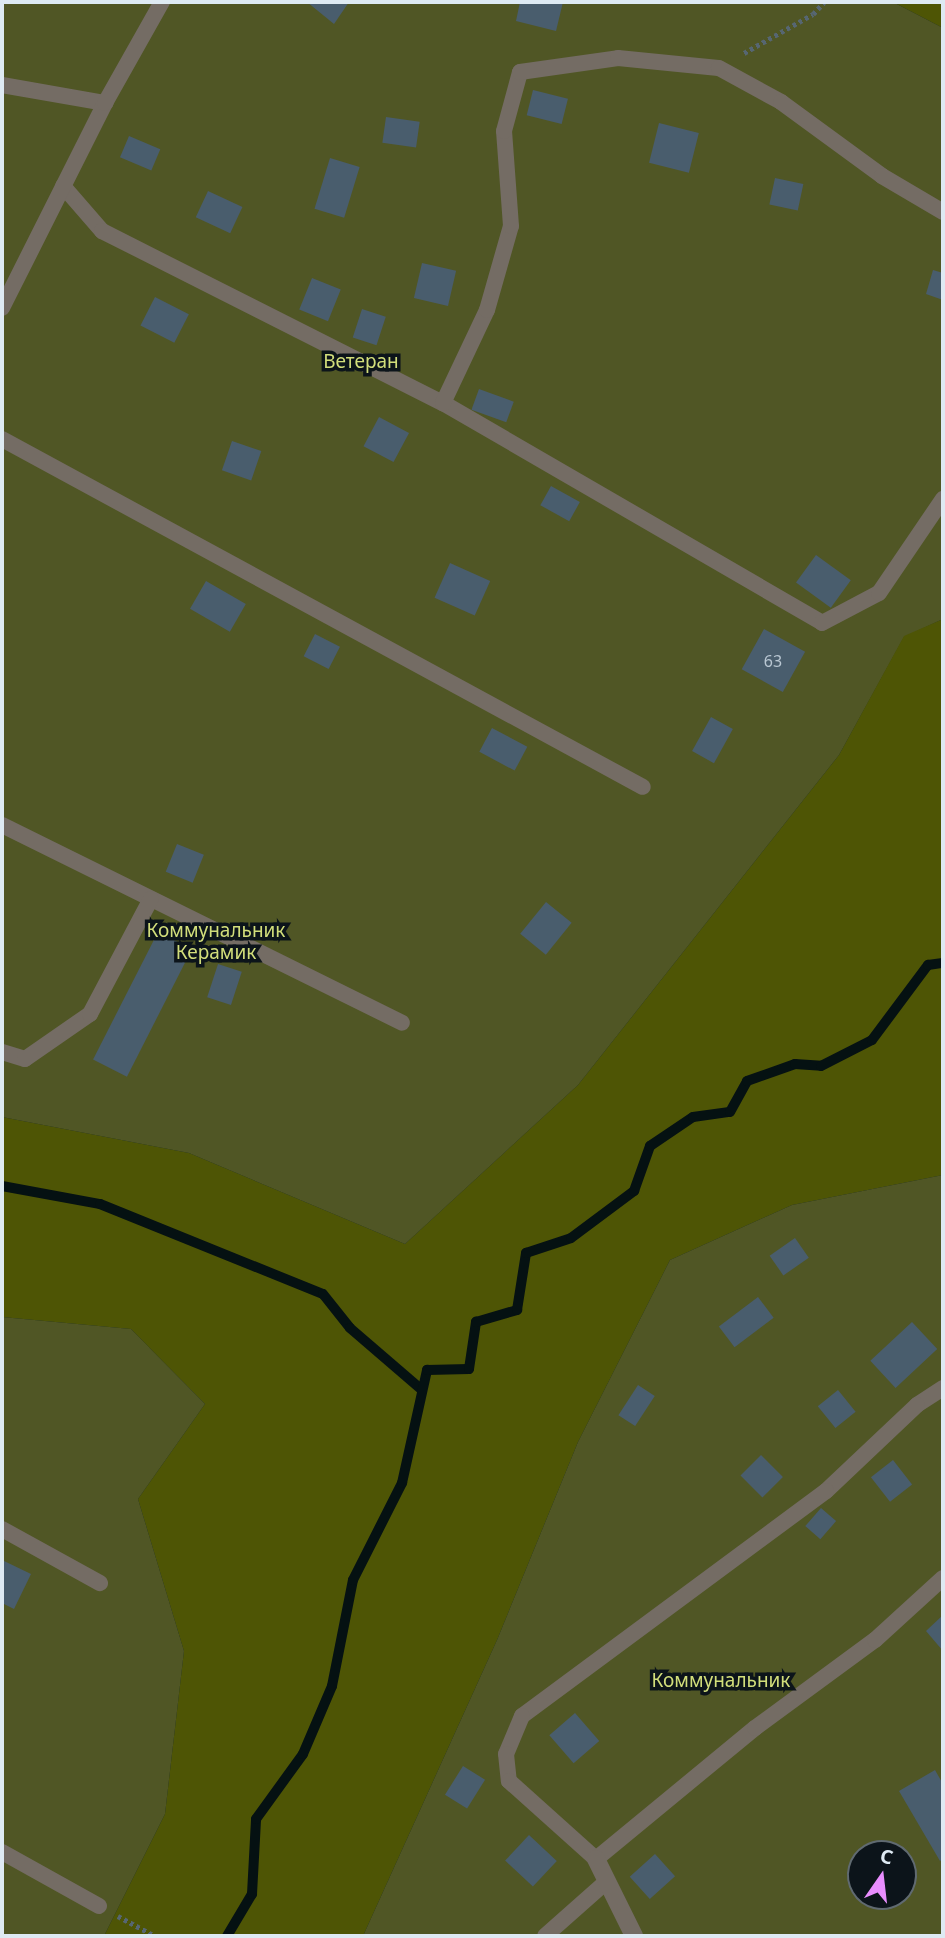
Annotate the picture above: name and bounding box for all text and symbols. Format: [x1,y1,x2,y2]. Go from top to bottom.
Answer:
park label: Ветеран [323,351,399,373]
house number: 63 [764,651,782,671]
park label: Коммунальник Керамик [147,920,285,964]
park label: Коммунальник [652,1670,790,1692]
north arrow [847,1840,917,1910]
text: С [877,1842,896,1871]

